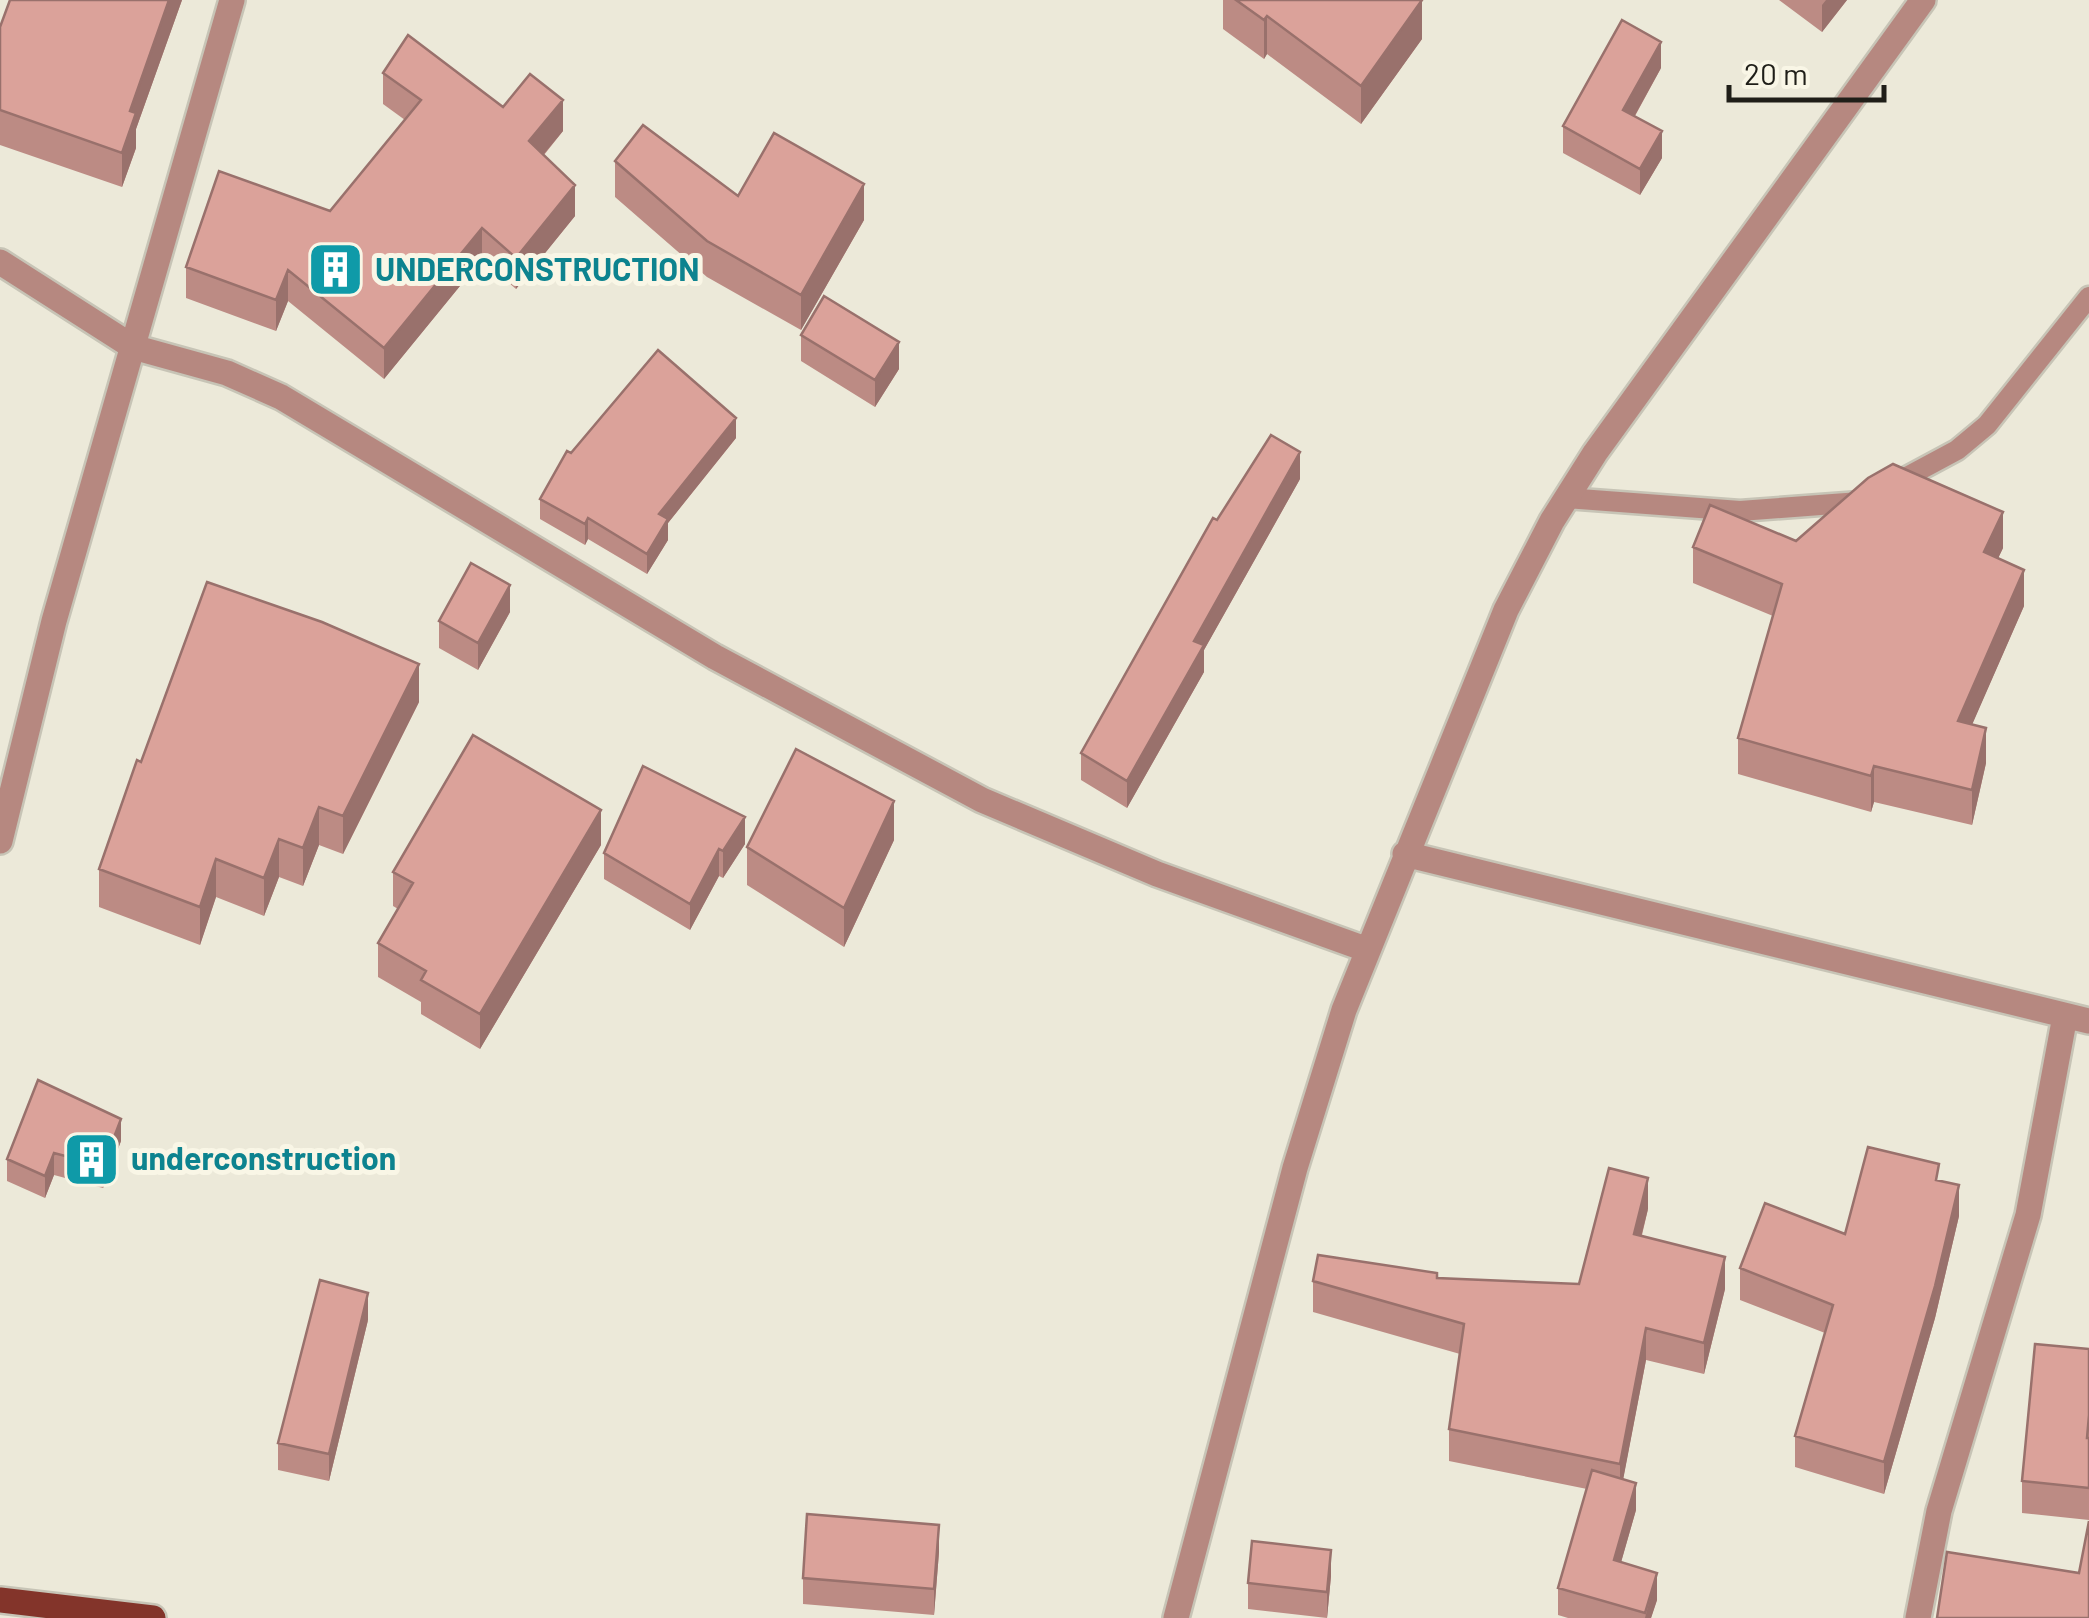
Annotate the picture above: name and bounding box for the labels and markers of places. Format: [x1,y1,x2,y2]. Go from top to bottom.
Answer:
building icon: UNDERCONSTRUCTION [306,240,366,300]
place label: UNDERCONSTRUCTION [375,249,700,287]
building icon: underconstruction [62,1129,122,1189]
place label: underconstruction [131,1138,396,1176]

